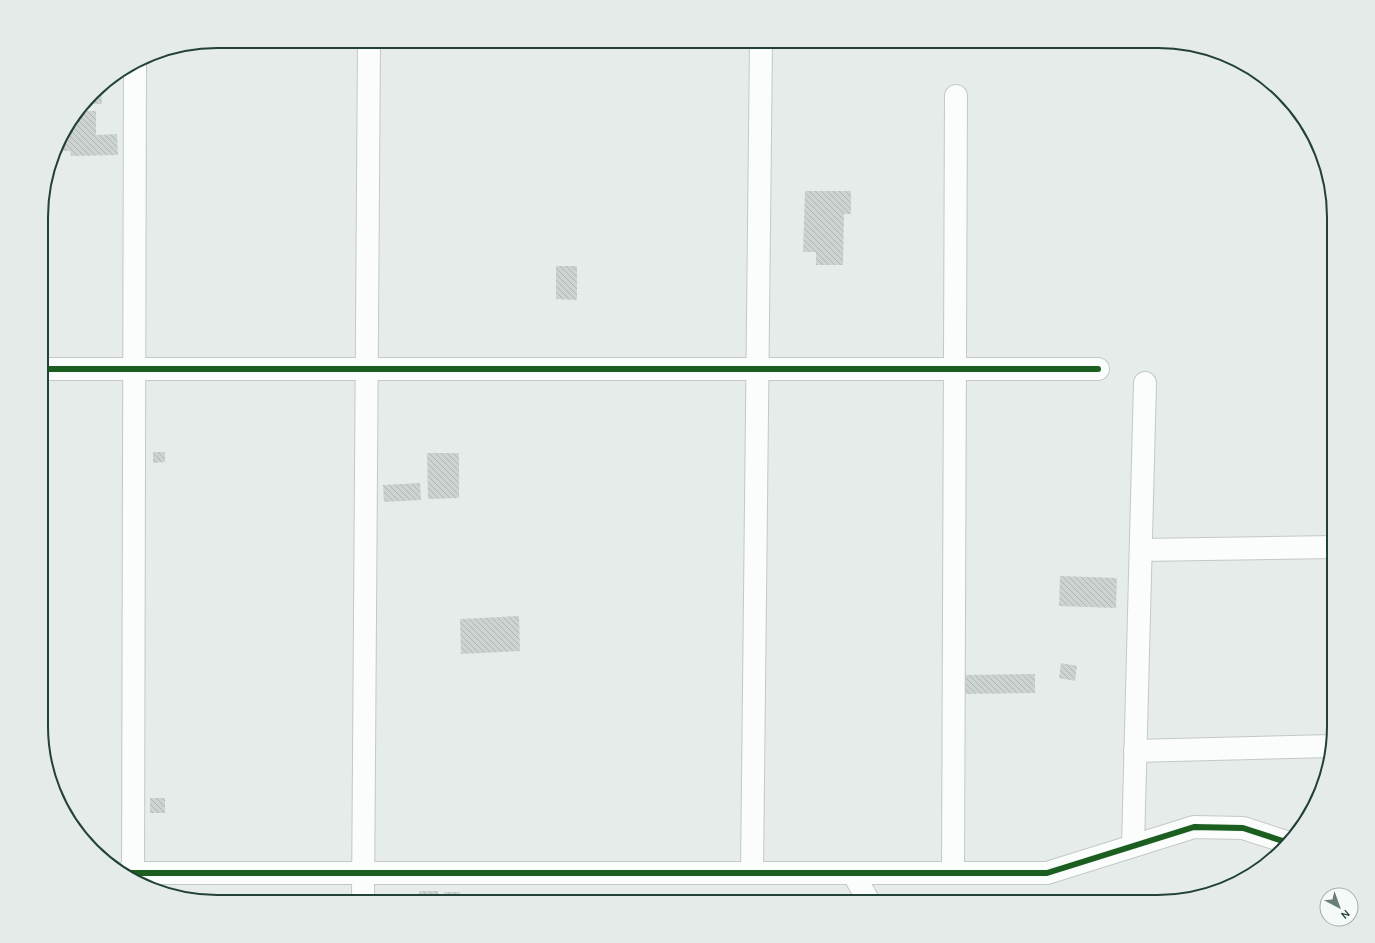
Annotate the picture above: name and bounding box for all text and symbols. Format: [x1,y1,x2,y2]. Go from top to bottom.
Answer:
north arrow [1319,887,1359,927]
text: N [1338,907,1352,922]

